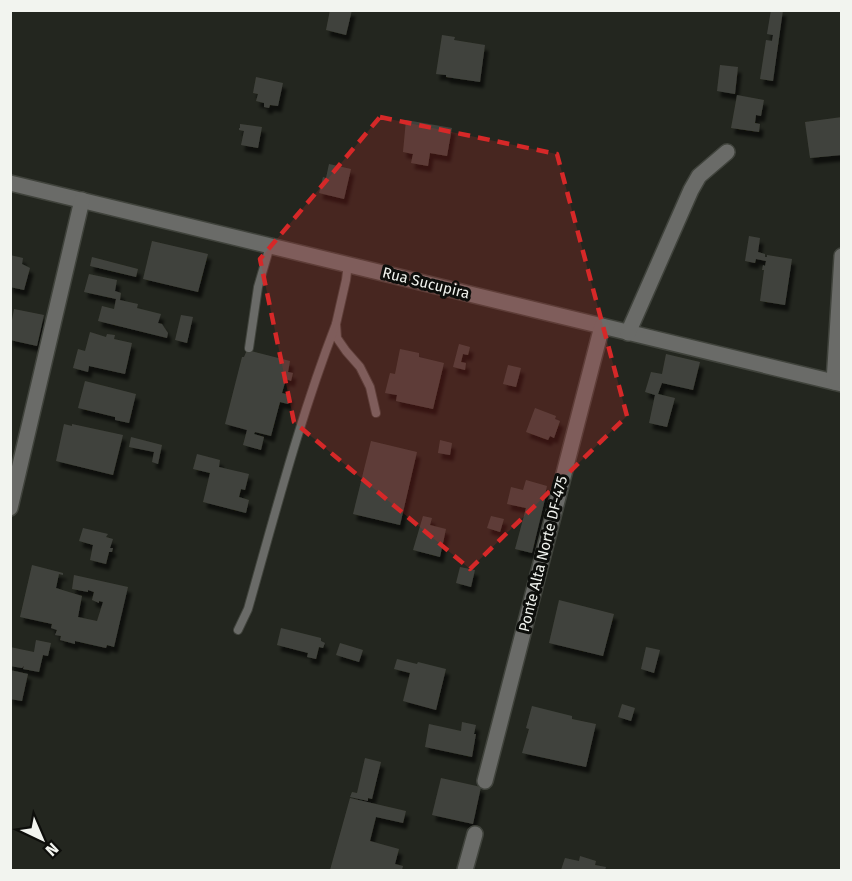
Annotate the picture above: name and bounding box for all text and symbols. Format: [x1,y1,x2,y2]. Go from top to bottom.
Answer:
street label: Rua Sucupira [381,263,471,303]
street label: Ponte Alta Norte DF-475 [515,474,571,634]
north arrow [12,809,72,869]
text: N [42,839,62,860]

